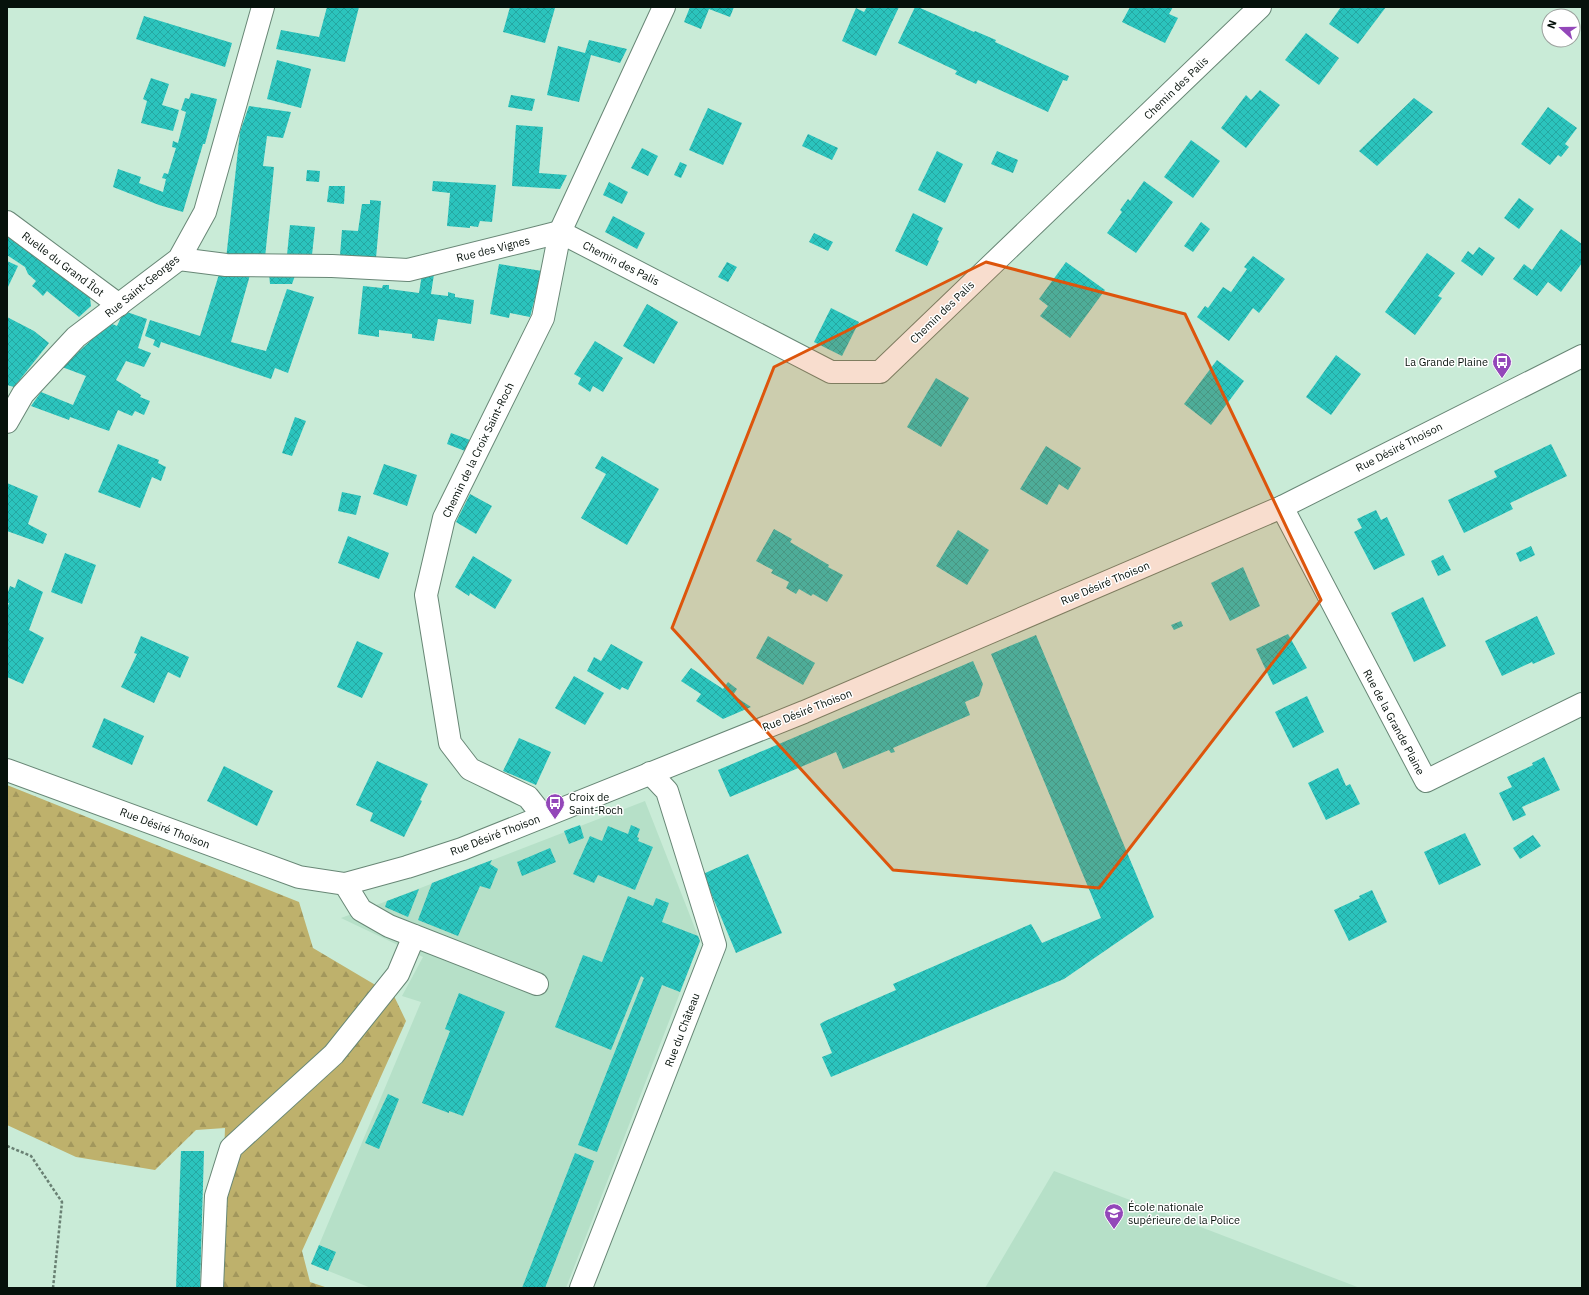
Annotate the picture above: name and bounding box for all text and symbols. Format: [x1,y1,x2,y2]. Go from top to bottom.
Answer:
north arrow [1541,8,1581,48]
text: N [1544,18,1560,31]
street label: Chemin des Palis [1141,54,1211,122]
street label: Ruelle du Grand Îlot [19,229,107,300]
street label: Rue des Vignes [455,233,531,265]
street label: Chemin des Palis [580,238,662,288]
street label: Rue Saint-Georges [102,252,182,320]
street label: Chemin des Palis [907,278,977,346]
bus stop icon: La Grande Plaine [1491,351,1513,379]
place label: La Grande Plaine [1405,355,1488,369]
street label: Chemin de la Croix Saint-Roch [439,380,517,520]
street label: Rue Désiré Thoison [1353,419,1445,475]
street label: Rue Désiré Thoison [1058,558,1152,608]
street label: Rue de la Grande Plaine [1360,667,1428,777]
street label: Rue Désiré Thoison [760,686,854,734]
place label: Croix de Saint-Roch [569,790,623,817]
bus stop icon: Croix de Saint-Roch [544,792,566,820]
street label: Rue Désiré Thoison [118,804,212,852]
street label: Rue Désiré Thoison [448,811,542,859]
street label: Rue du Château [661,991,703,1069]
place label: École nationale supérieure de la Police [1128,1200,1240,1227]
school or university icon: École nationale supérieure de la Police [1103,1202,1125,1230]

